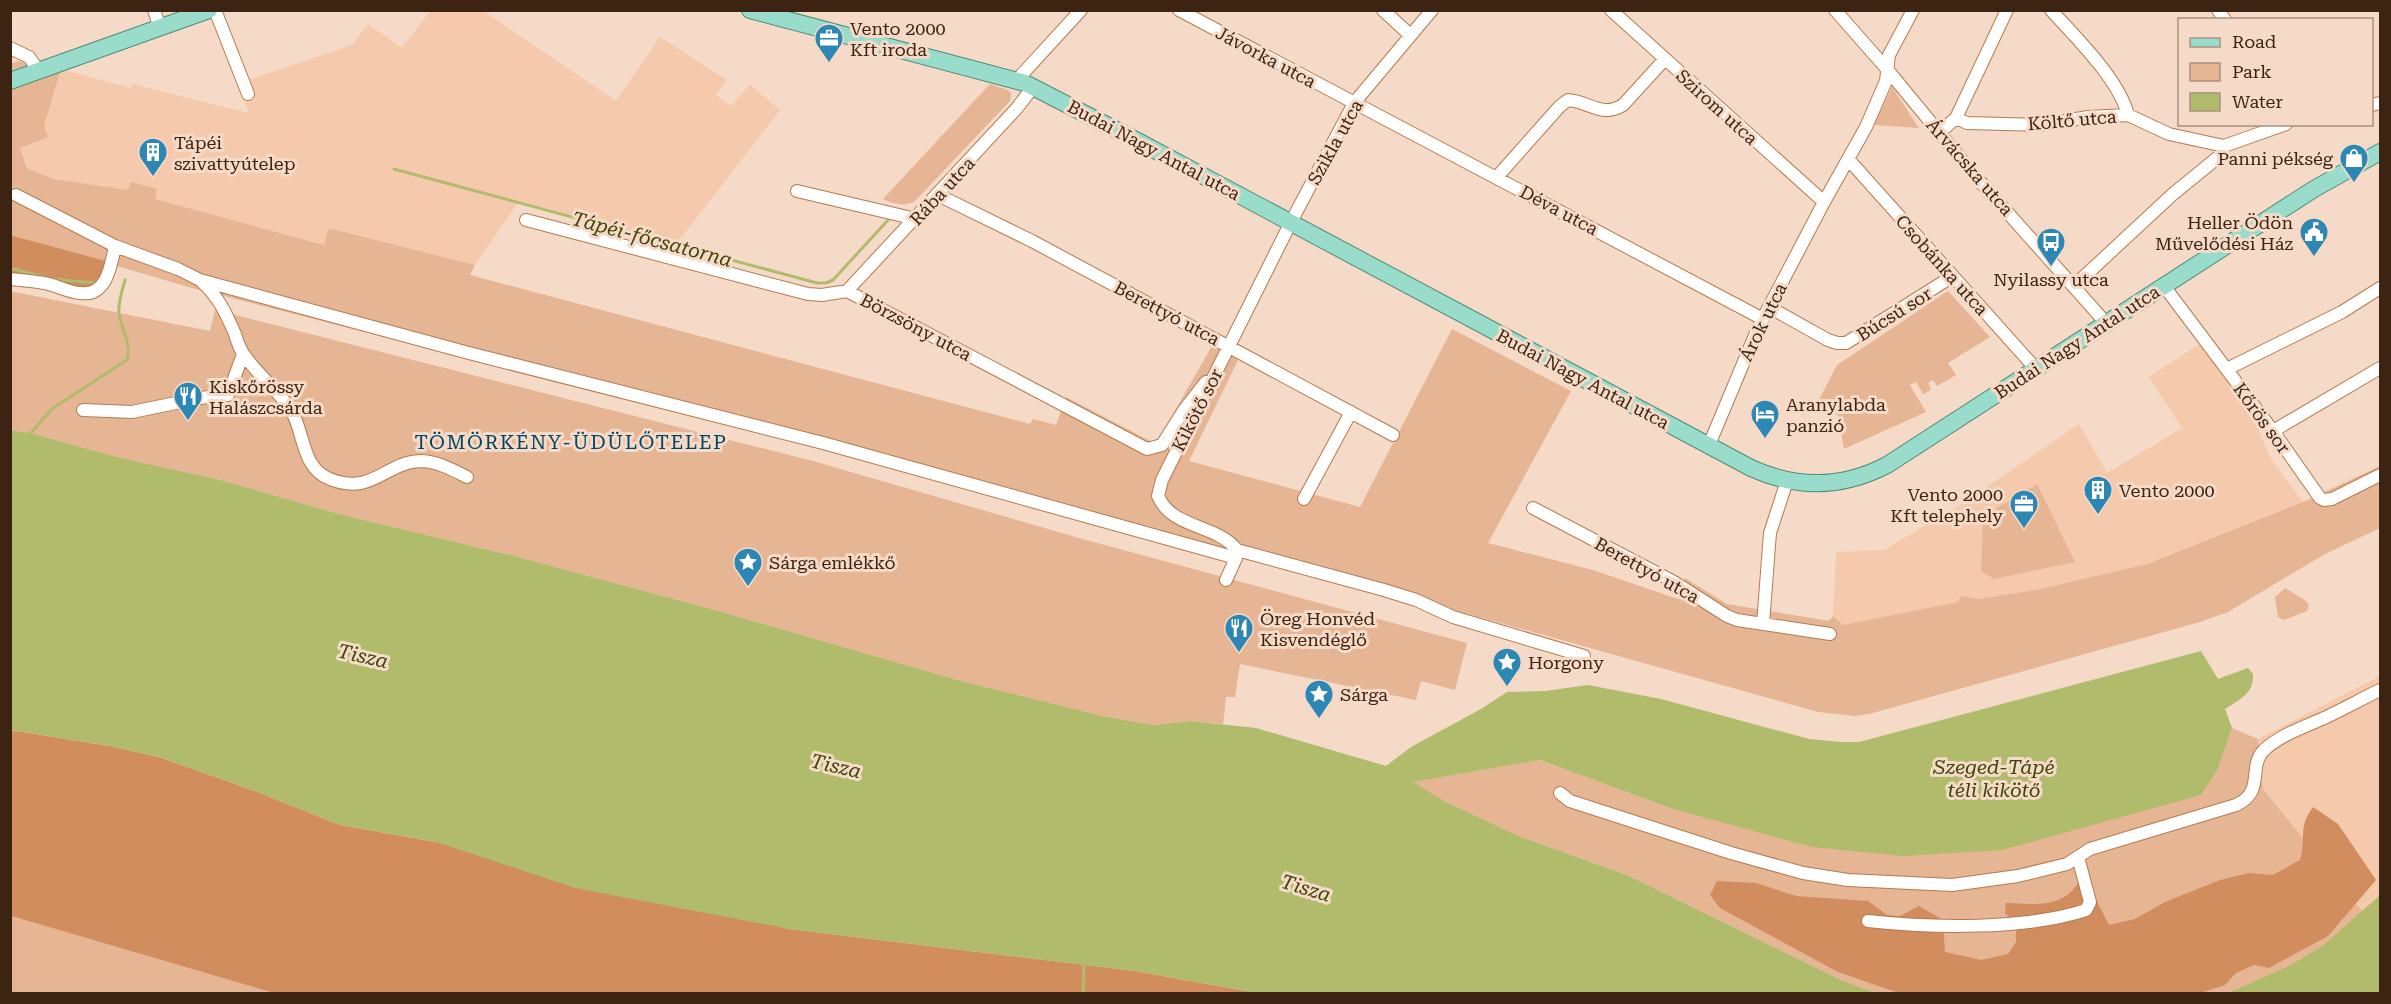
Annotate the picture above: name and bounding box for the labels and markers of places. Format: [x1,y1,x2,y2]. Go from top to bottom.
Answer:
place label: Vento 2000 Kft iroda [850,18,946,60]
office icon: Vento 2000 Kft iroda [813,22,845,64]
place label: Tápéi szivattyútelep [174,132,296,174]
building icon: Tápéi szivattyútelep [137,136,169,178]
shop icon: Panni pékség [2338,142,2370,184]
place label: Panni pékség [2217,148,2334,169]
place label: Heller Ödön Művelődési Ház [2155,212,2294,254]
public building icon: Heller Ödön Művelődési Ház [2298,216,2330,258]
bus stop icon: Nyilassy utca [2035,226,2067,268]
place label: Nyilassy utca [1993,269,2109,290]
place label: Kiskőrössy Halászcsárda [209,376,323,418]
restaurant icon: Kiskőrössy Halászcsárda [172,380,204,422]
place label: Aranylabda panzió [1786,394,1886,436]
hotel icon: Aranylabda panzió [1749,398,1781,440]
building icon: Vento 2000 [2082,474,2114,516]
place label: Vento 2000 [2119,480,2215,501]
place label: Vento 2000 Kft telephely [1890,484,2003,526]
office icon: Vento 2000 Kft telephely [2008,488,2040,530]
place icon: Sárga emlékkő [732,546,764,588]
place label: Sárga emlékkő [769,552,896,573]
place label: Öreg Honvéd Kisvendéglő [1260,608,1375,650]
restaurant icon: Öreg Honvéd Kisvendéglő [1223,612,1255,654]
place icon: Horgony [1491,646,1523,688]
place label: Horgony [1528,652,1604,673]
place icon: Sárga [1303,678,1335,720]
place label: Sárga [1340,684,1388,705]

